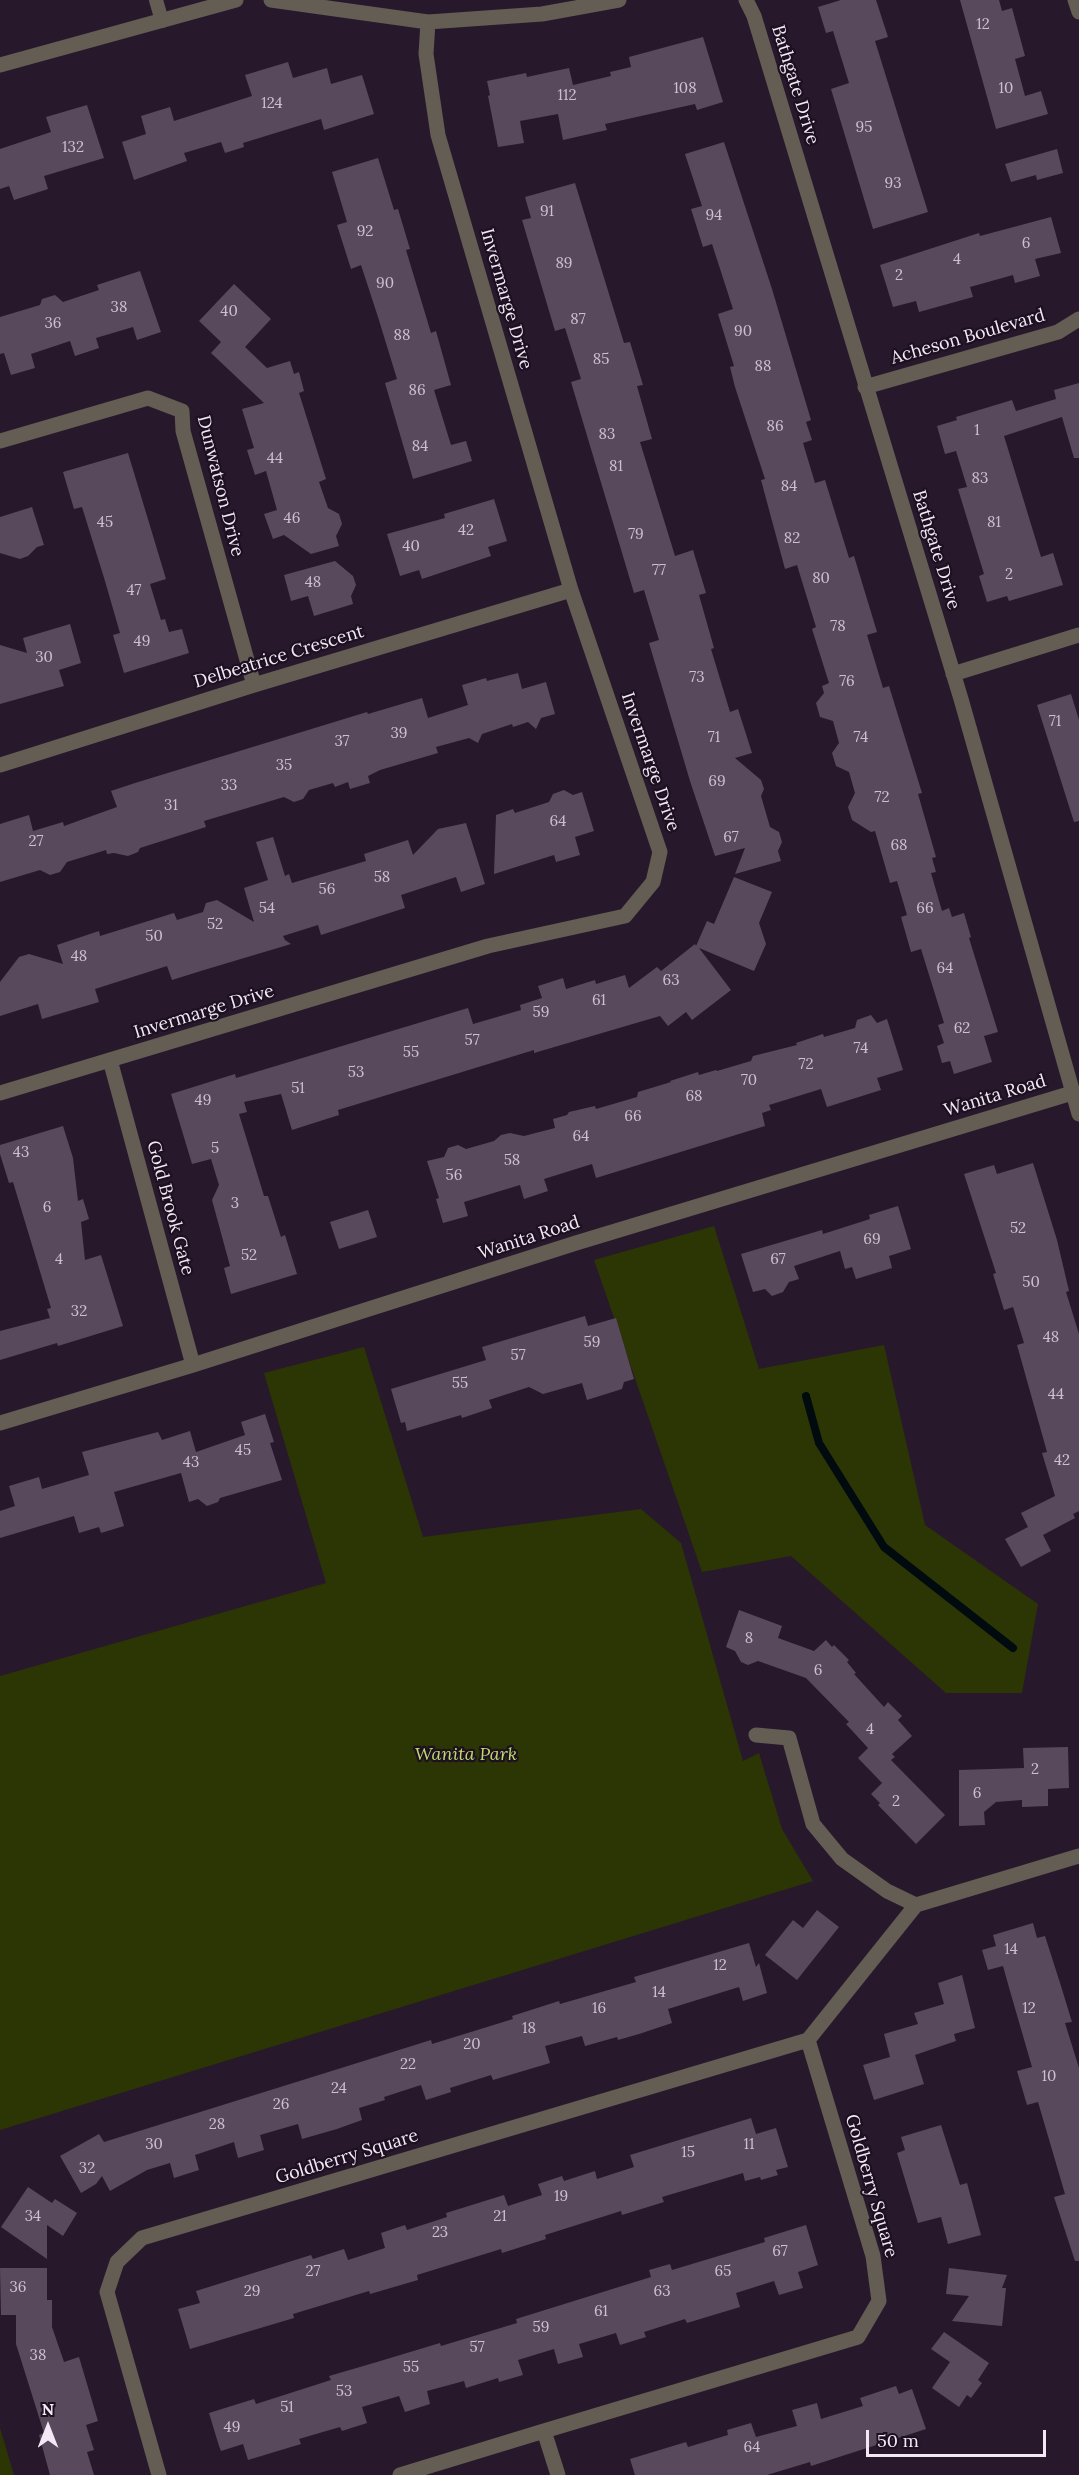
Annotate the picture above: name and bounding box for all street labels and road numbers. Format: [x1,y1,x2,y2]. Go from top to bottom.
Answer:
street label: Bathgate Drive [767,23,823,147]
street label: Invermarge Drive [476,226,536,372]
street label: Acheson Boulevard [888,305,1048,369]
street label: Dunwatson Drive [192,413,248,559]
street label: Bathgate Drive [908,488,964,612]
street label: Delbeatrice Crescent [191,621,367,693]
street label: Invermarge Drive [616,690,684,834]
street label: Invermarge Drive [131,980,277,1044]
street label: Wanita Road [941,1070,1049,1122]
street label: Gold Brook Gate [142,1138,198,1278]
street label: Wanita Road [475,1211,583,1265]
street label: Goldberry Square [840,2112,902,2260]
street label: Goldberry Square [273,2125,421,2189]

